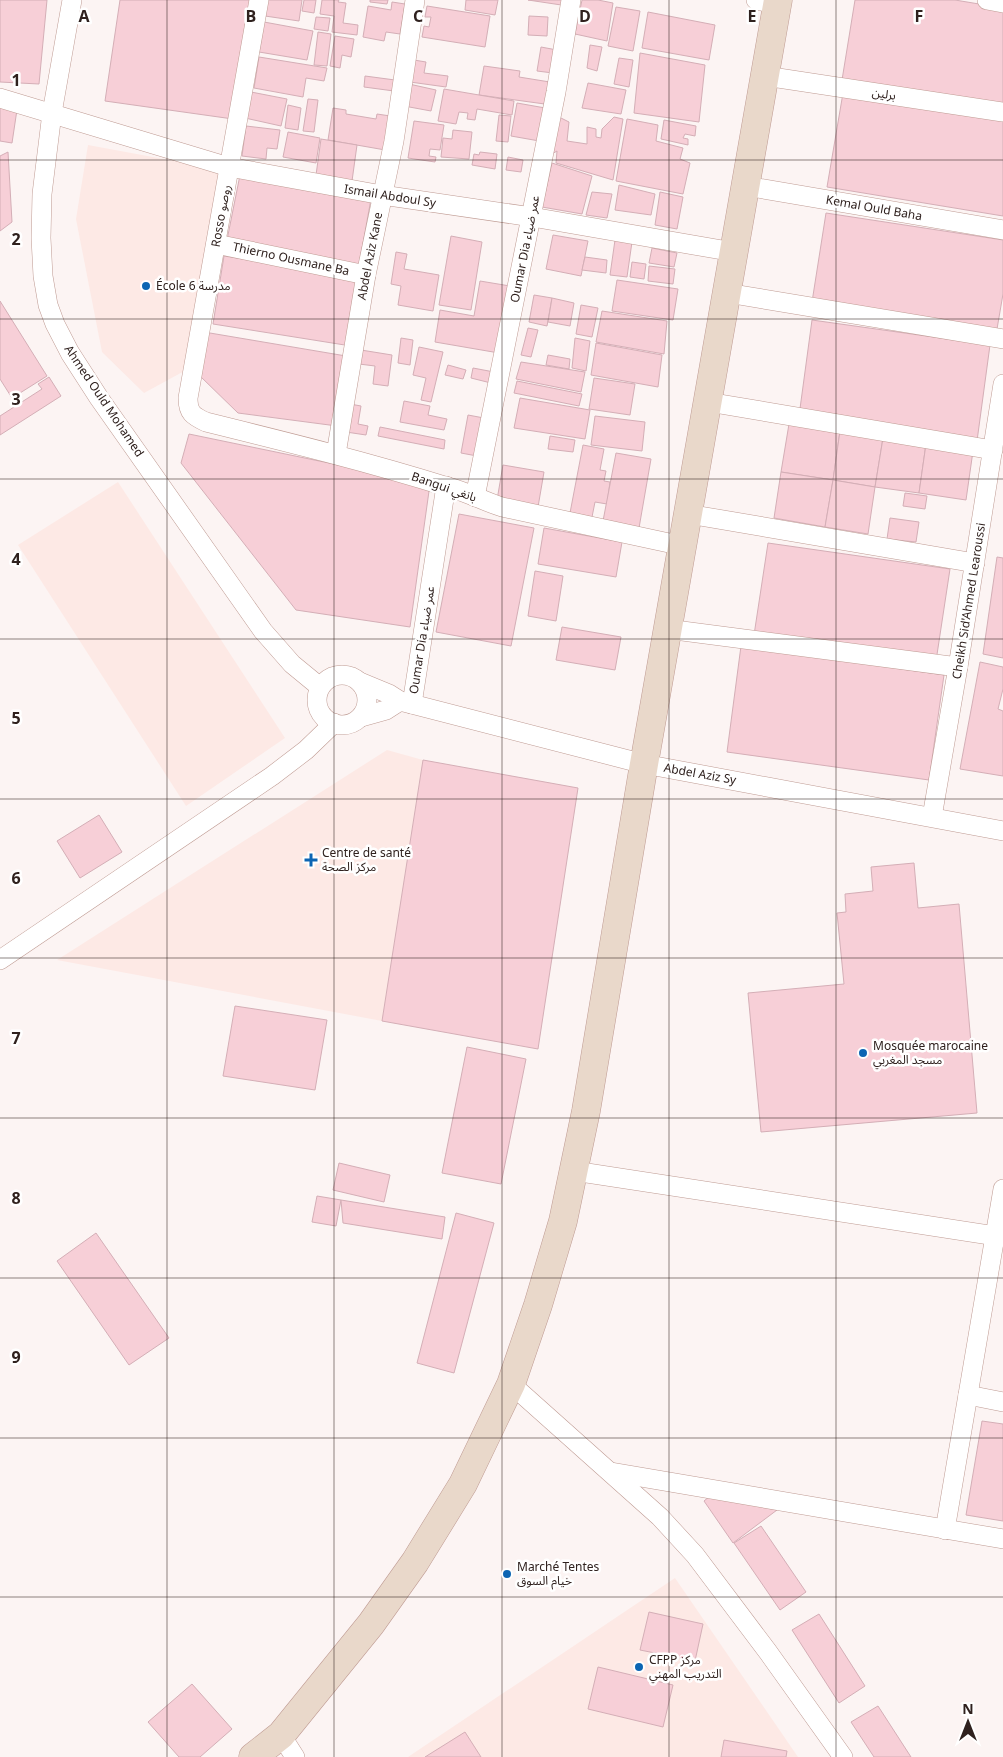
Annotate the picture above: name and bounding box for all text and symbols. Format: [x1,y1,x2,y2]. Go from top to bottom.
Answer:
text: A [78,0,90,34]
text: B [246,0,256,34]
text: C [413,0,423,34]
text: D [579,0,591,34]
text: E [748,0,757,34]
text: F [915,0,923,34]
text: 1 [11,64,21,98]
street label: برلين [870,80,898,109]
street label: Ismail Abdoul Sy [342,177,439,216]
street label: Rosso روصو [204,183,239,249]
street label: Kemal Ould Baha [824,188,924,229]
street label: Oumar Dia عمر ضياء [503,193,548,305]
street label: Abdel Aziz Kane [350,210,391,302]
text: 2 [11,223,21,257]
street label: Thierno Ousmane Ba [230,235,352,284]
place label: École 6 مدرسة [156,274,231,299]
marker: École 6 مدرسة [140,280,152,292]
street label: Ahmed Ould Mohamed [56,340,151,463]
text: 3 [11,383,21,417]
street label: Bangui بانغي [408,465,480,510]
street label: Cheikh Sid'Ahmed Learoussi [945,521,994,681]
text: 4 [11,543,21,577]
street label: Oumar Dia عمر ضياء [402,584,443,696]
text: 5 [11,702,21,736]
street label: Abdel Aziz Sy [662,756,739,793]
place label: Centre de santé مركز الصحة [322,841,411,880]
marker: Centre de santé مركز الصحة [304,853,318,867]
text: 6 [11,862,21,896]
text: 7 [11,1022,21,1056]
place label: Mosquée marocaine مسجد المغربي [873,1034,988,1073]
marker: Mosquée marocaine مسجد المغربي [857,1047,869,1059]
text: 8 [11,1182,21,1216]
text: 9 [11,1341,21,1375]
place label: Marché Tentes خيام السوق [517,1555,600,1594]
marker: Marché Tentes خيام السوق [501,1568,513,1580]
place label: CFPP مركز التدريب المهني [649,1648,722,1687]
marker: CFPP مركز التدريب المهني [633,1661,645,1673]
text: N [962,1695,974,1724]
north arrow [943,1697,993,1747]

